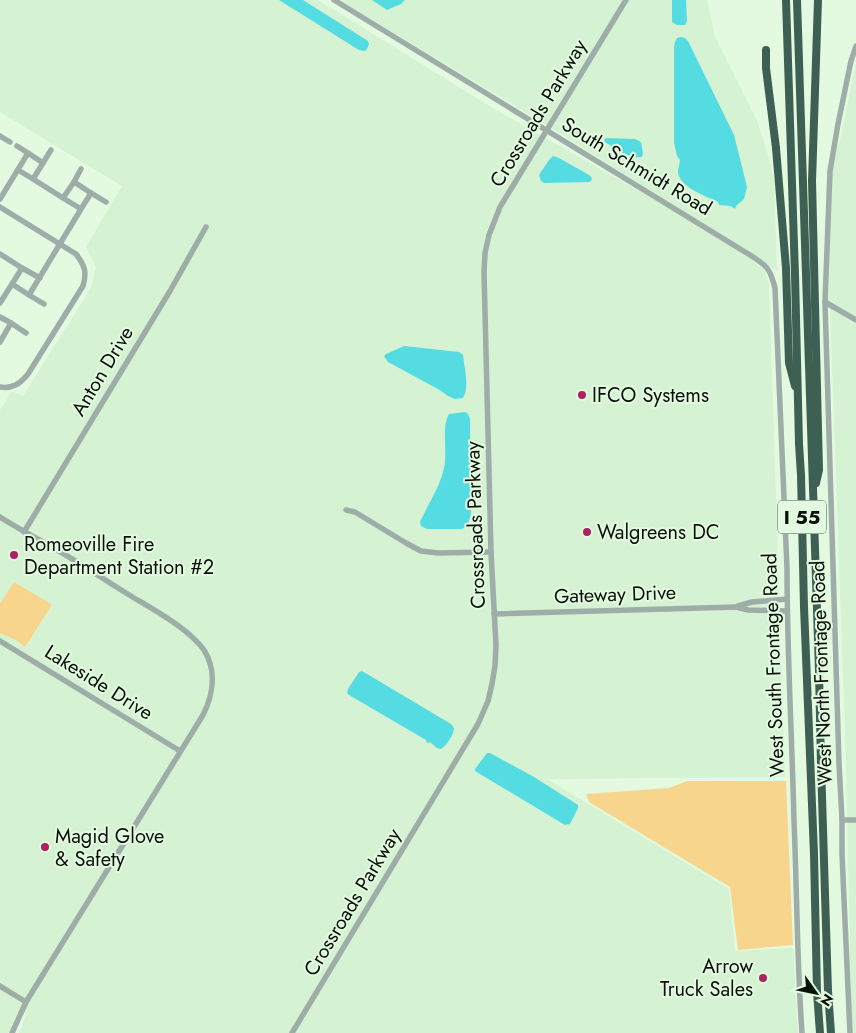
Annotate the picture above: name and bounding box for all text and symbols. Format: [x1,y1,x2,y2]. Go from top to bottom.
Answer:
street label: Crossroads Parkway [483,34,594,193]
street label: South Schmidt Road [556,110,717,223]
street label: Anton Drive [64,321,141,422]
place label: IFCO Systems [592,381,709,410]
marker: IFCO Systems [576,389,588,401]
street label: Crossroads Parkway [458,440,493,609]
road number: I 55 [778,501,826,534]
place label: Walgreens DC [597,518,719,547]
marker: Walgreens DC [581,526,593,538]
place label: Romeoville Fire Department Station #2 [24,530,214,582]
marker: Romeoville Fire Department Station #2 [8,549,20,561]
street label: West South Frontage Road [755,553,792,777]
street label: West North Frontage Road [803,560,840,786]
street label: Gateway Drive [553,578,677,611]
street label: Lakeside Drive [39,638,159,727]
place label: Magid Glove & Safety [55,822,164,874]
street label: Crossroads Parkway [297,823,408,982]
marker: Magid Glove & Safety [39,841,51,853]
place label: Arrow Truck Sales [660,952,753,1004]
north arrow [791,968,841,1018]
marker: Arrow Truck Sales [757,972,769,984]
text: N [815,990,838,1010]

